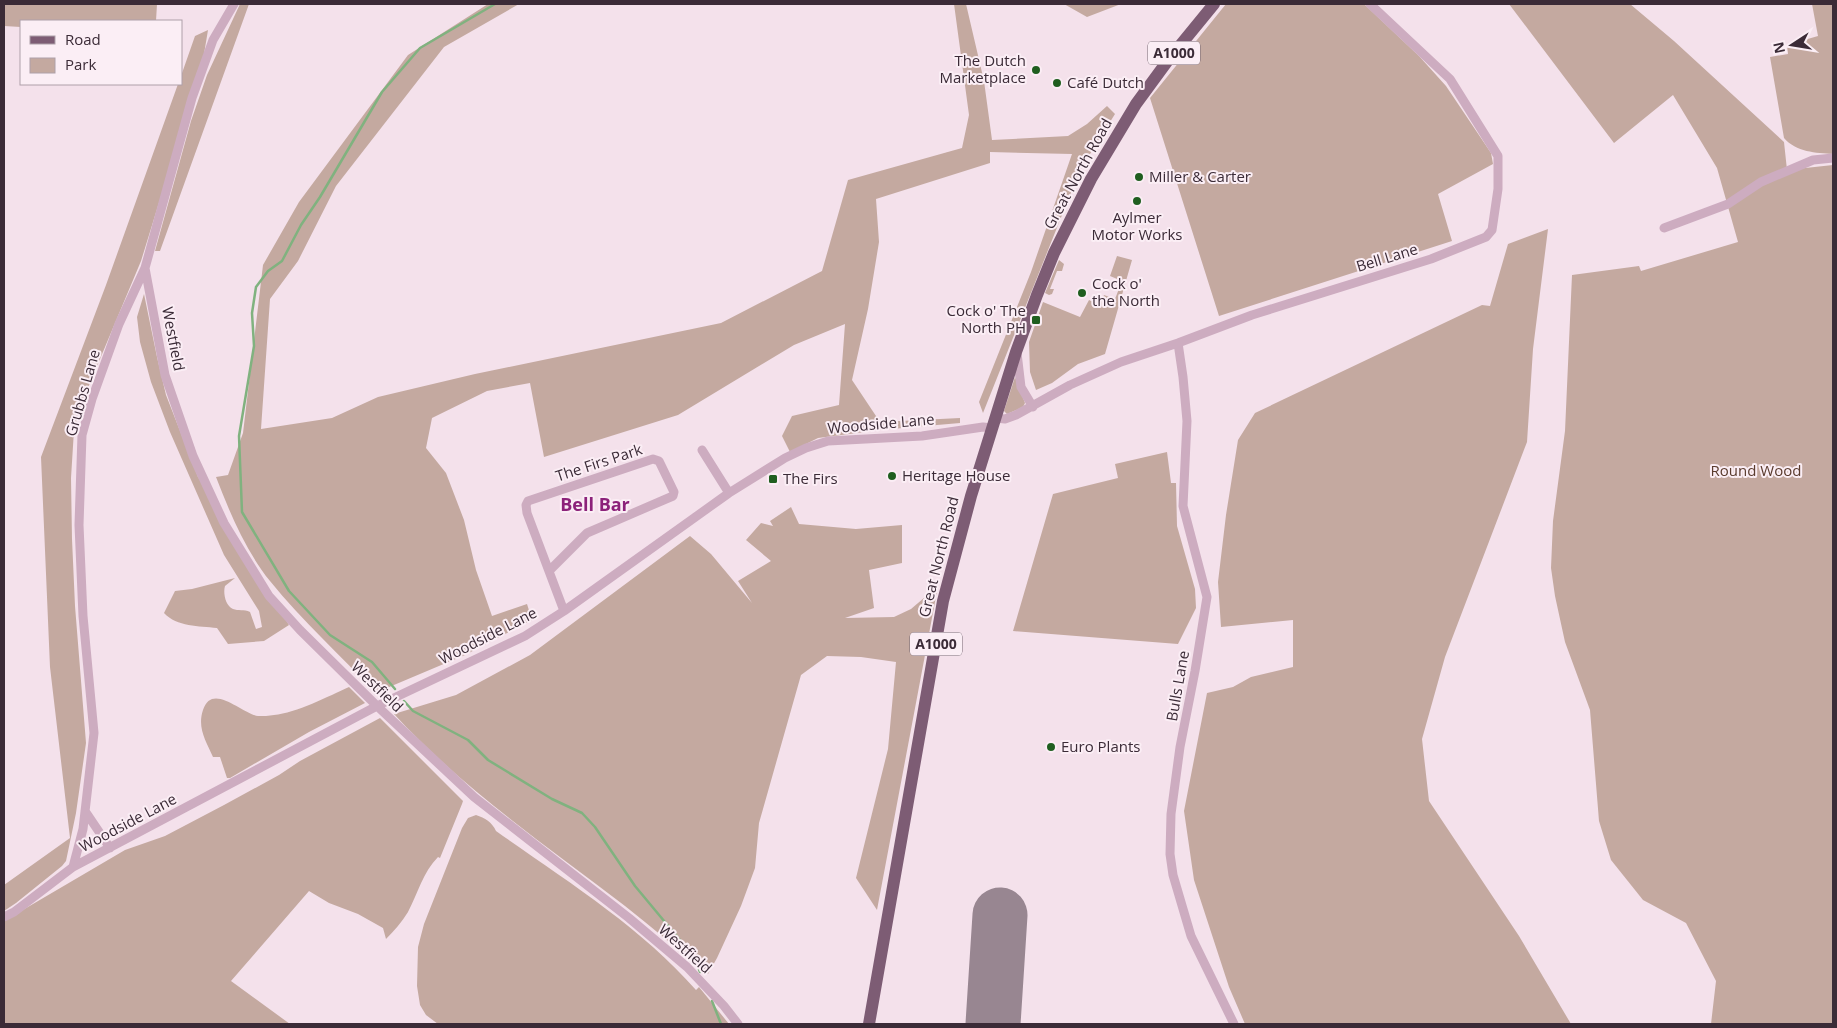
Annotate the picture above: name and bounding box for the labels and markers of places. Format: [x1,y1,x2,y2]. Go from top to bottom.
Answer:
place label: The Dutch Marketplace [939,50,1026,87]
marker: The Dutch Marketplace [1030,64,1042,76]
place label: Café Dutch [1067,72,1144,92]
marker: Café Dutch [1051,77,1063,89]
place label: Miller & Carter [1149,166,1251,186]
marker: Miller & Carter [1133,171,1145,183]
marker: Aylmer Motor Works [1131,195,1143,207]
place label: Aylmer Motor Works [1092,207,1182,244]
place label: Cock o' the North [1092,273,1160,310]
marker: Cock o' the North [1076,287,1088,299]
place label: Cock o' The North PH [946,300,1026,337]
marker: Cock o' The North PH [1030,314,1042,326]
place label: Heritage House [902,465,1010,485]
place label: The Firs [783,468,838,488]
marker: Heritage House [886,470,898,482]
marker: The Firs [767,473,779,485]
place label: Euro Plants [1061,736,1140,756]
marker: Euro Plants [1045,741,1057,753]

